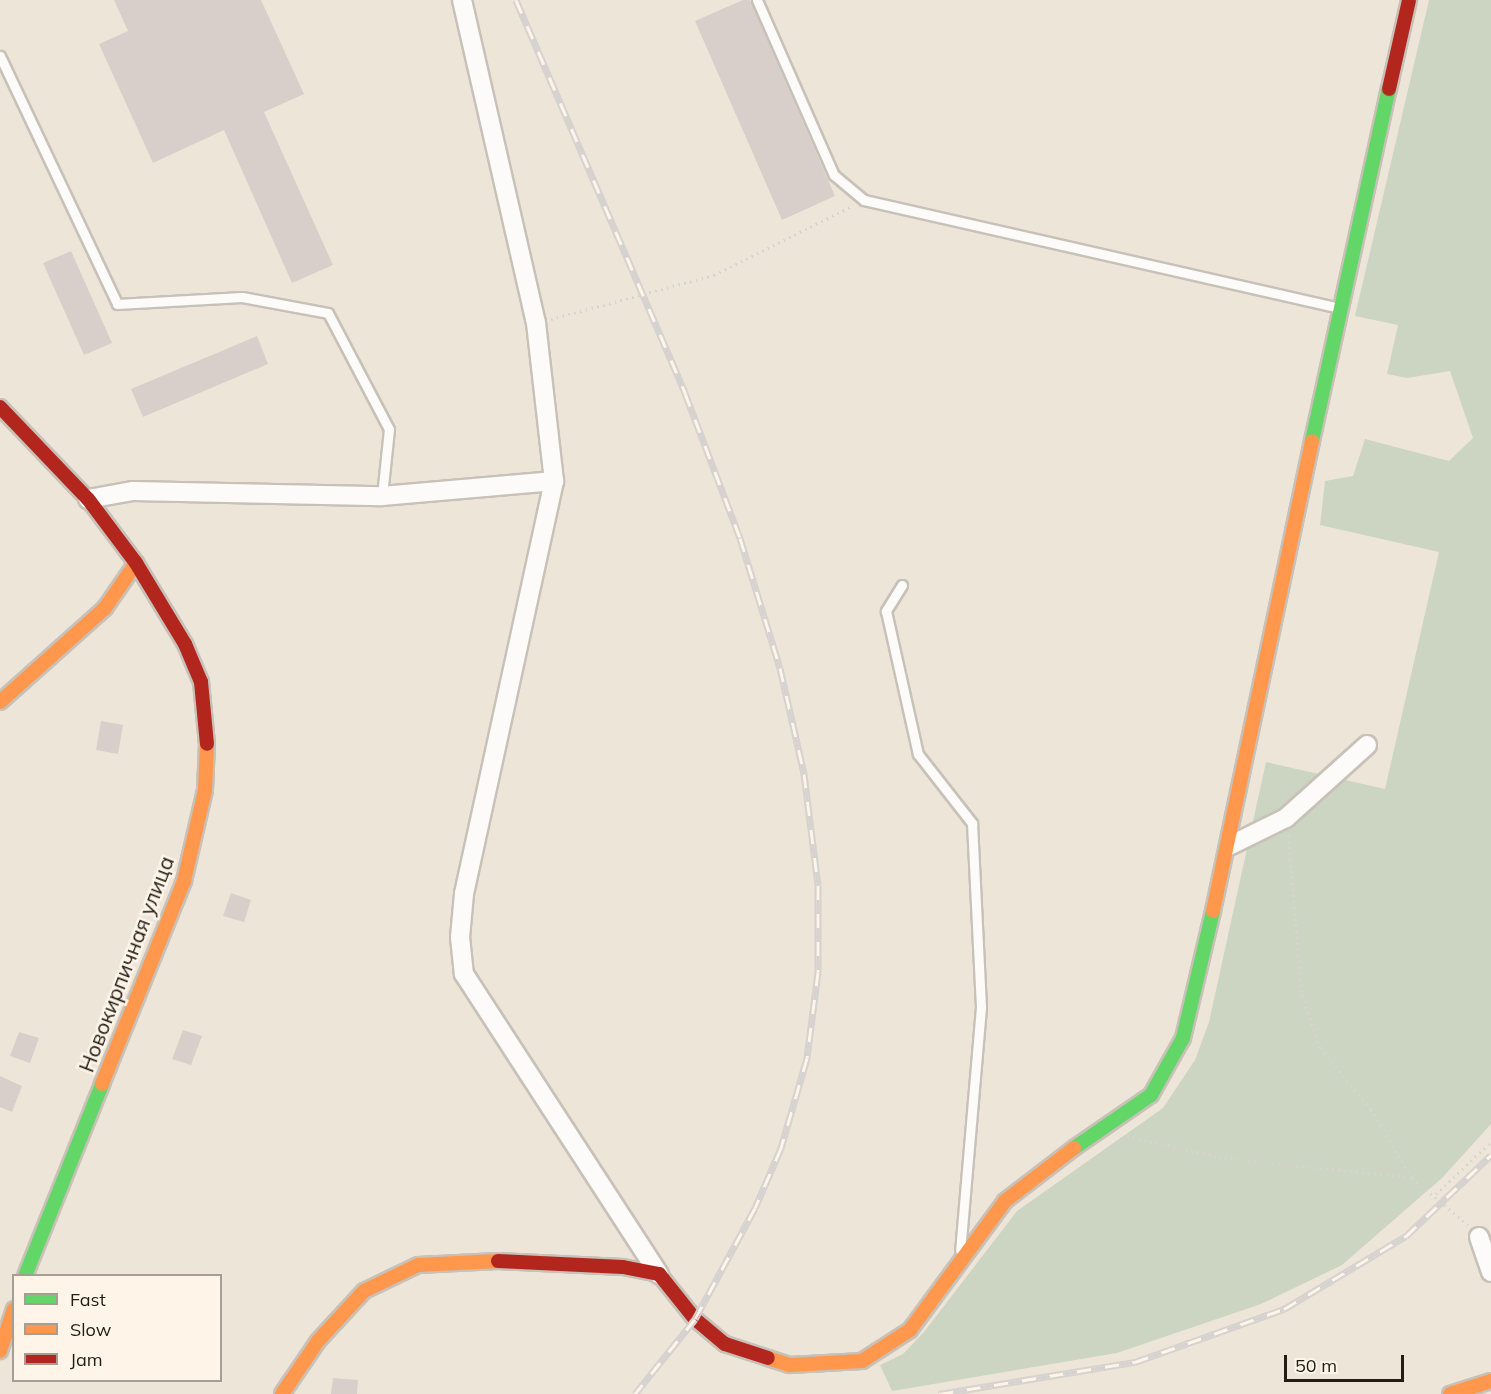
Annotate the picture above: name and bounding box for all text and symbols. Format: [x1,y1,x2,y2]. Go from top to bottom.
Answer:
street label: Новокирпичная улица [73,852,179,1076]
legend [12,1274,222,1382]
text: Fast [70,1288,106,1311]
text: Slow [70,1318,111,1341]
scale bar [1287,1343,1407,1381]
text: Jam [70,1348,103,1371]
text: 50 m [1295,1354,1337,1377]

